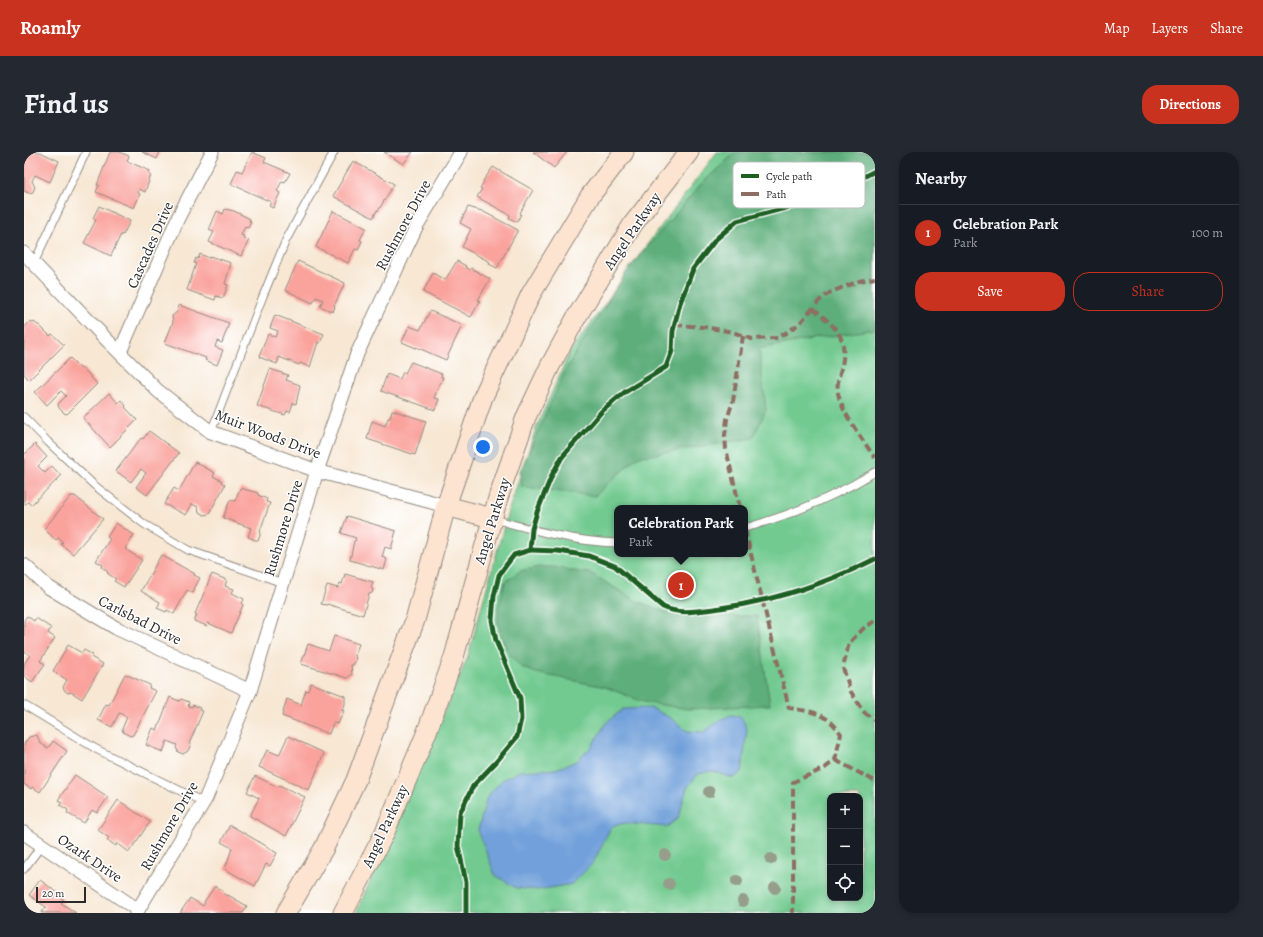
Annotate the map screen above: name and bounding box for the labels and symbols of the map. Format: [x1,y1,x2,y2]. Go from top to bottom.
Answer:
legend [733,162,865,208]
text: Cycle path [766,169,813,184]
street label: Rushmore Drive [371,176,435,274]
text: Path [766,187,787,202]
street label: Angel Parkway [598,188,665,274]
street label: Cascades Drive [122,198,178,292]
street label: Muir Woods Drive [212,405,324,464]
your location [473,437,493,457]
street label: Angel Parkway [469,475,515,568]
street label: Rushmore Drive [259,477,307,579]
pin: 1 [668,570,694,600]
street label: Carlsbad Drive [95,590,185,650]
street label: Rushmore Drive [135,778,203,874]
street label: Angel Parkway [357,781,413,872]
street label: Ozark Drive [54,829,127,887]
scale bar [36,885,86,904]

